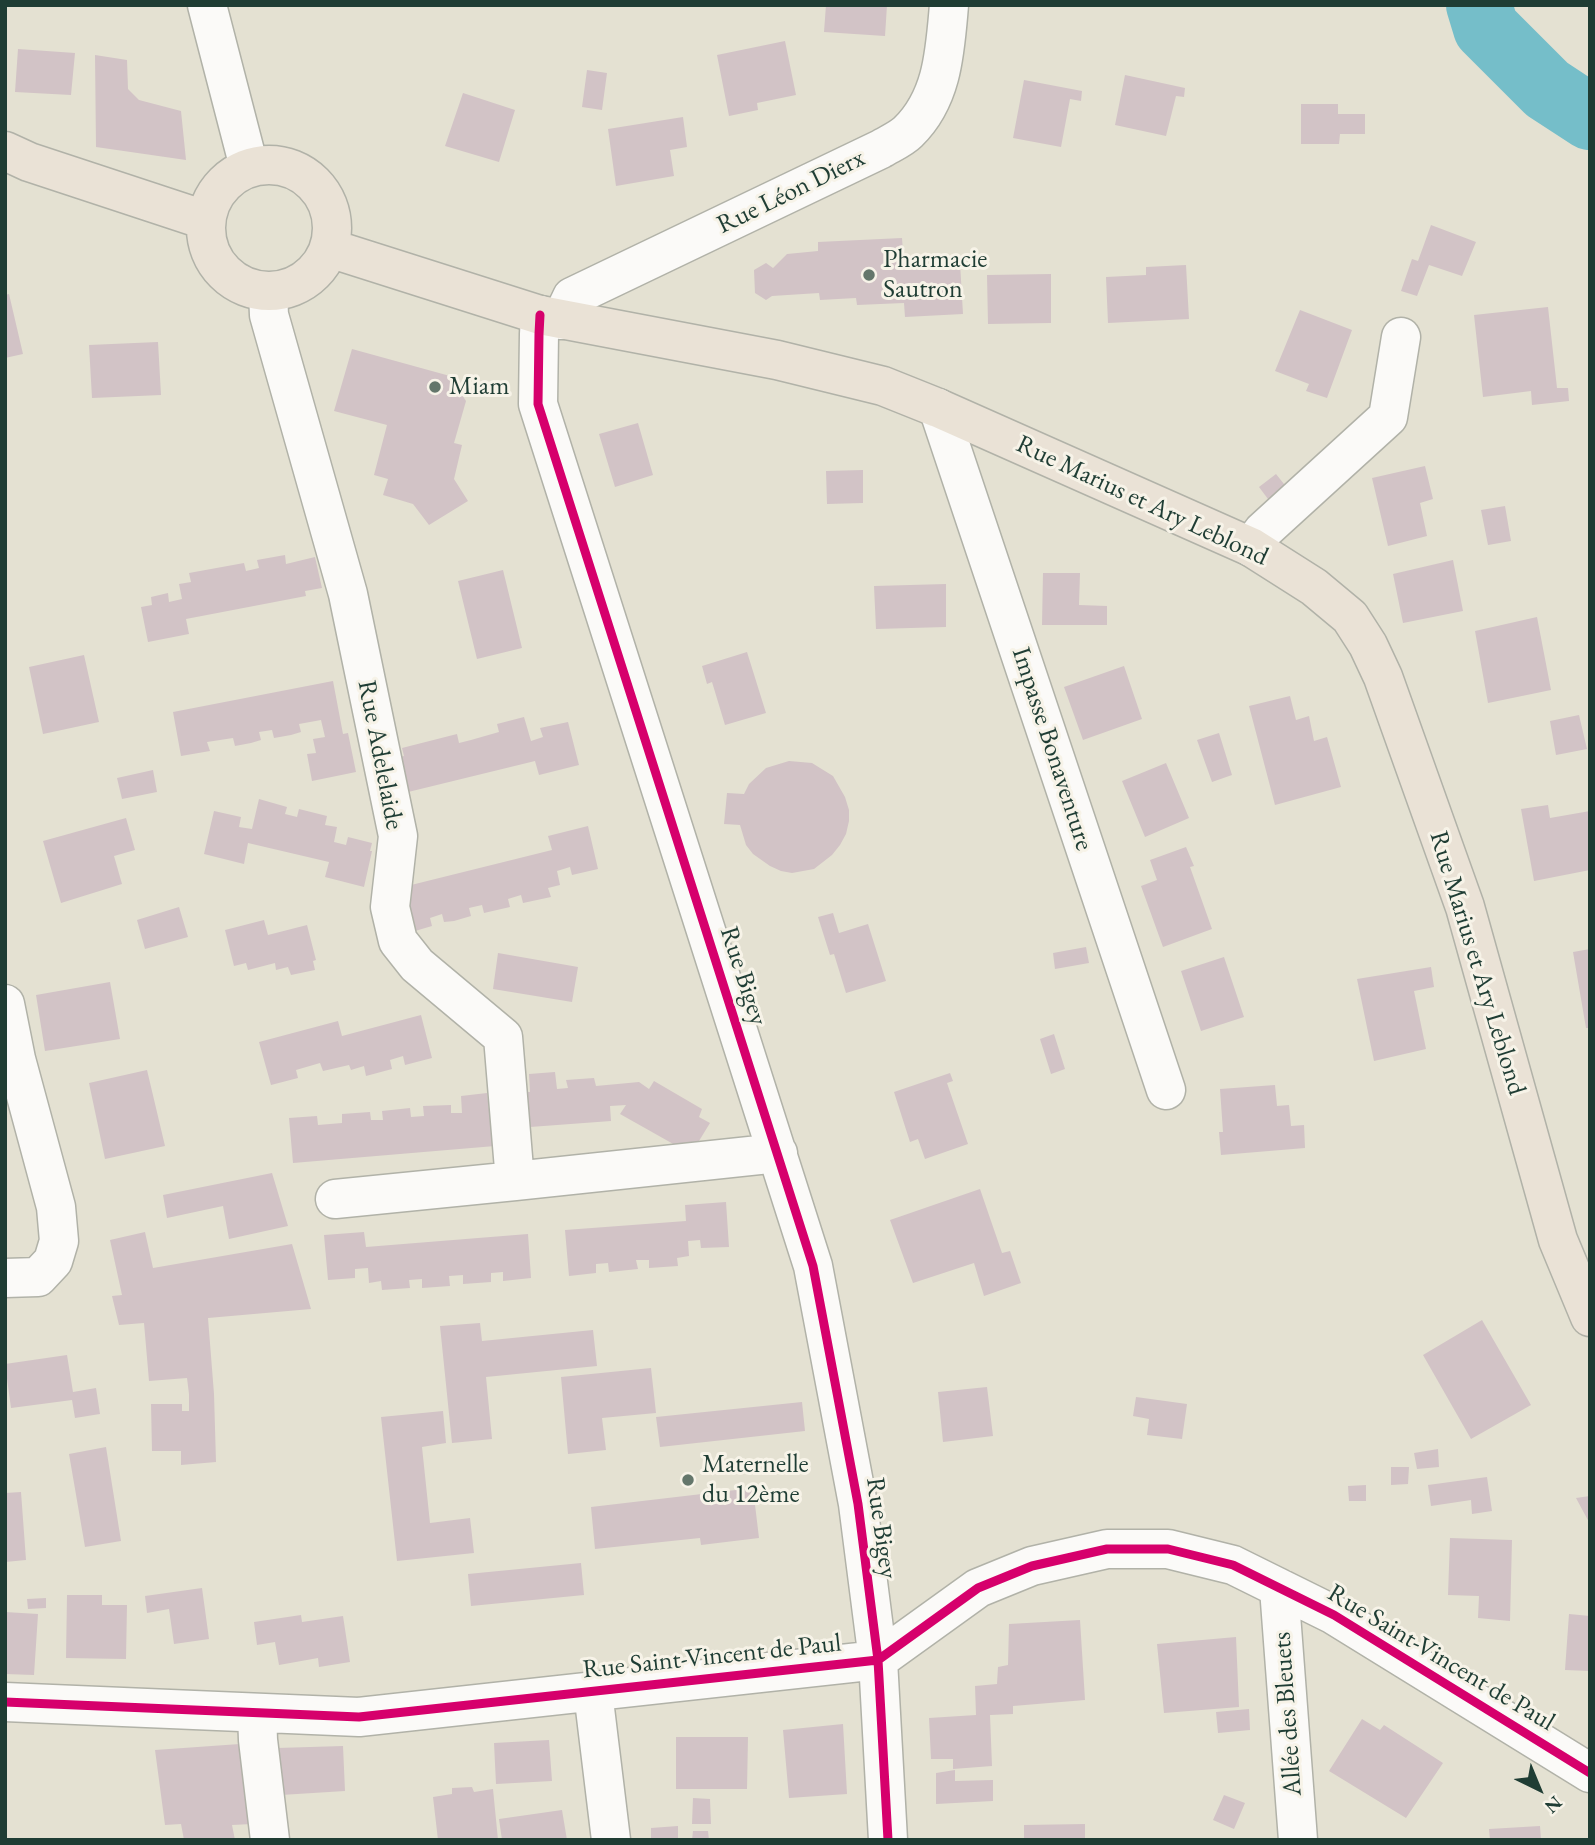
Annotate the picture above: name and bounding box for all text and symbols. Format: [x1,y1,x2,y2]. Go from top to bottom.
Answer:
street label: Rue Léon Dierx [712,143,870,241]
place label: Pharmacie Sautron [883,244,987,306]
marker: Pharmacie Sautron [861,267,877,283]
place label: Miam [449,371,509,403]
marker: Miam [427,379,443,395]
street label: Rue Marius et Ary Leblond [1011,429,1273,573]
street label: Impasse Bonaventure [1004,644,1100,854]
street label: Rue Adelelaide [350,678,410,832]
street label: Rue Marius et Ary Leblond [1422,827,1532,1099]
street label: Rue Bigey [712,923,774,1029]
place label: Maternelle du 12ème [702,1449,809,1510]
marker: Maternelle du 12ème [680,1472,696,1488]
street label: Rue Bigey [858,1475,904,1581]
street label: Rue Saint-Vincent de Paul [1322,1578,1560,1738]
street label: Rue Saint-Vincent de Paul [581,1628,843,1686]
street label: Allée des Bleuets [1267,1631,1309,1797]
north arrow [1504,1754,1574,1824]
text: N [1540,1790,1568,1819]

